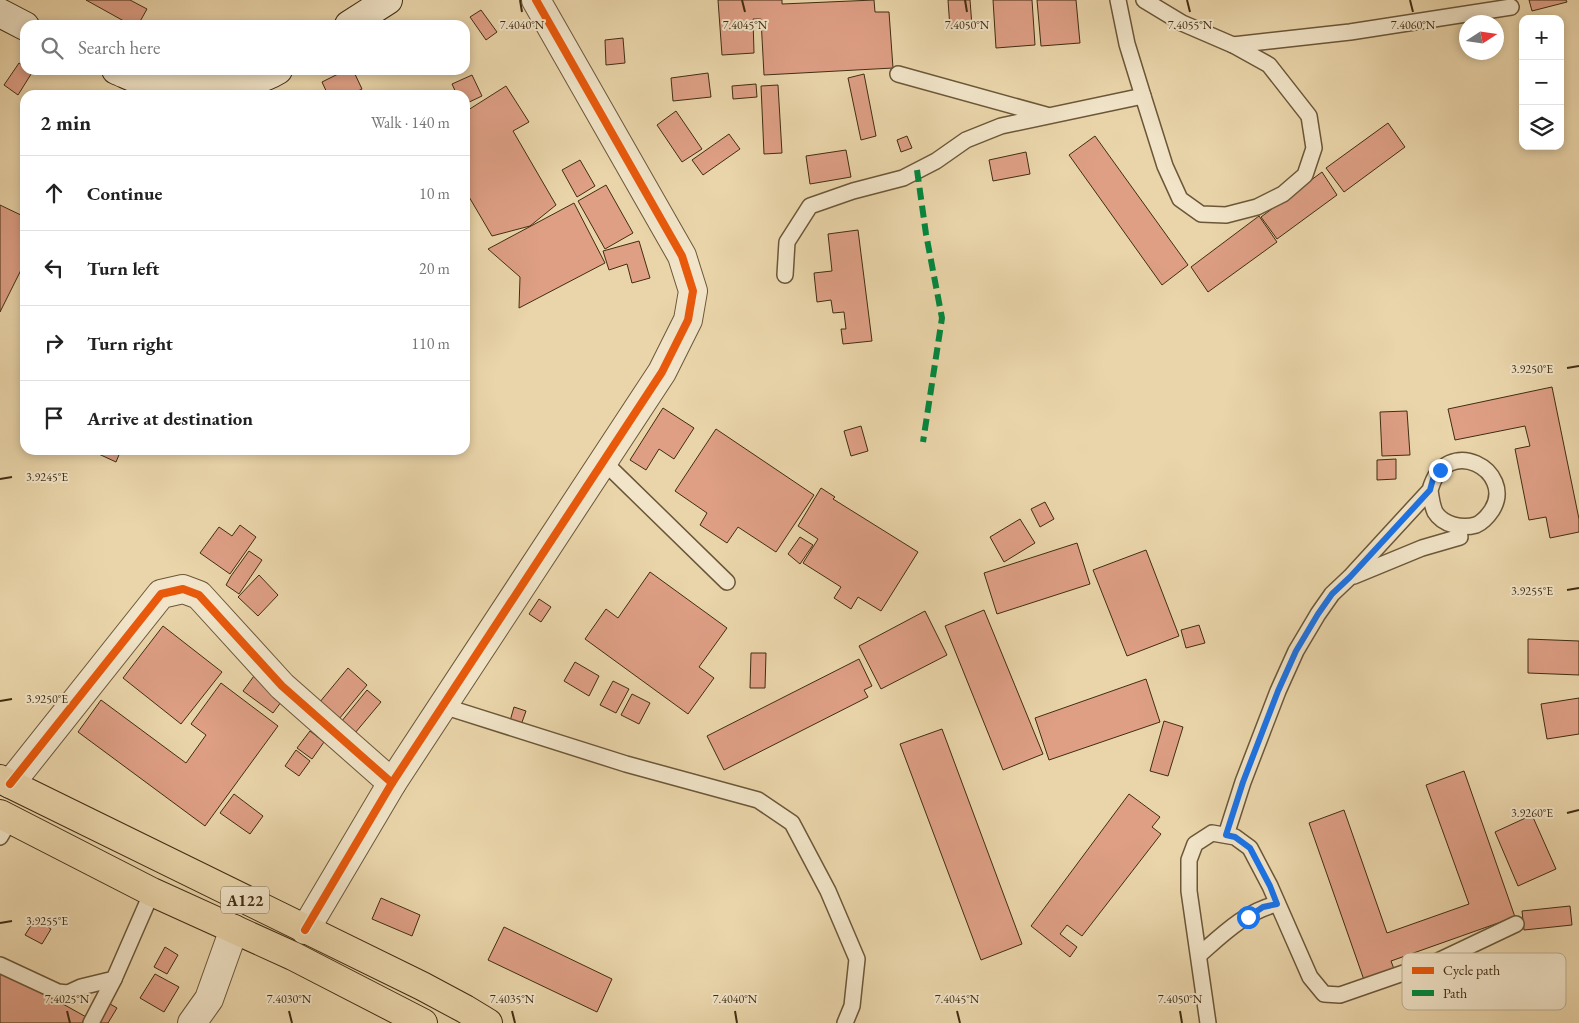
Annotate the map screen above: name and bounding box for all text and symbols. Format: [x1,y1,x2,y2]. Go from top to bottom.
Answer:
north arrow [1459,15,1504,60]
map controls [1519,15,1564,150]
button: + [1519,15,1564,60]
text: 7.4040°N [500,17,545,33]
text: 7.4045°N [723,17,768,33]
text: 7.4050°N [945,17,990,33]
text: 7.4055°N [1168,17,1213,33]
text: 7.4060°N [1391,17,1436,33]
search box [20,20,470,75]
icon: search [38,34,66,62]
text: Search here [78,35,160,60]
button: − [1519,60,1564,105]
button: layers [1519,105,1564,150]
text: 2 min [40,109,91,136]
text: Walk · 140 m [371,112,450,133]
icon: ahead [40,179,68,207]
text: Continue [87,181,162,206]
text: 10 m [419,183,450,204]
icon: left [40,254,68,282]
text: Turn left [87,256,159,281]
text: 20 m [419,258,450,279]
icon: right [40,329,68,357]
text: Turn right [87,331,173,356]
text: 110 m [411,333,450,354]
text: 3.9250°E [1511,361,1553,377]
icon: arrive [40,404,68,432]
text: Arrive at destination [87,406,253,431]
route end [1429,459,1452,482]
text: 3.9245°E [26,469,68,485]
text: 3.9255°E [1511,583,1553,599]
text: 3.9250°E [26,691,68,707]
text: 3.9260°E [1511,805,1553,821]
road number: A122 [221,886,269,914]
route start [1237,906,1260,929]
text: 3.9255°E [26,913,68,929]
legend [1402,953,1566,1010]
text: Cycle path [1443,961,1500,979]
text: Path [1443,984,1467,1002]
text: 7.4025°N [45,991,90,1007]
text: 7.4030°N [267,991,312,1007]
text: 7.4035°N [490,991,535,1007]
text: 7.4040°N [713,991,758,1007]
text: 7.4045°N [935,991,980,1007]
text: 7.4050°N [1158,991,1203,1007]

